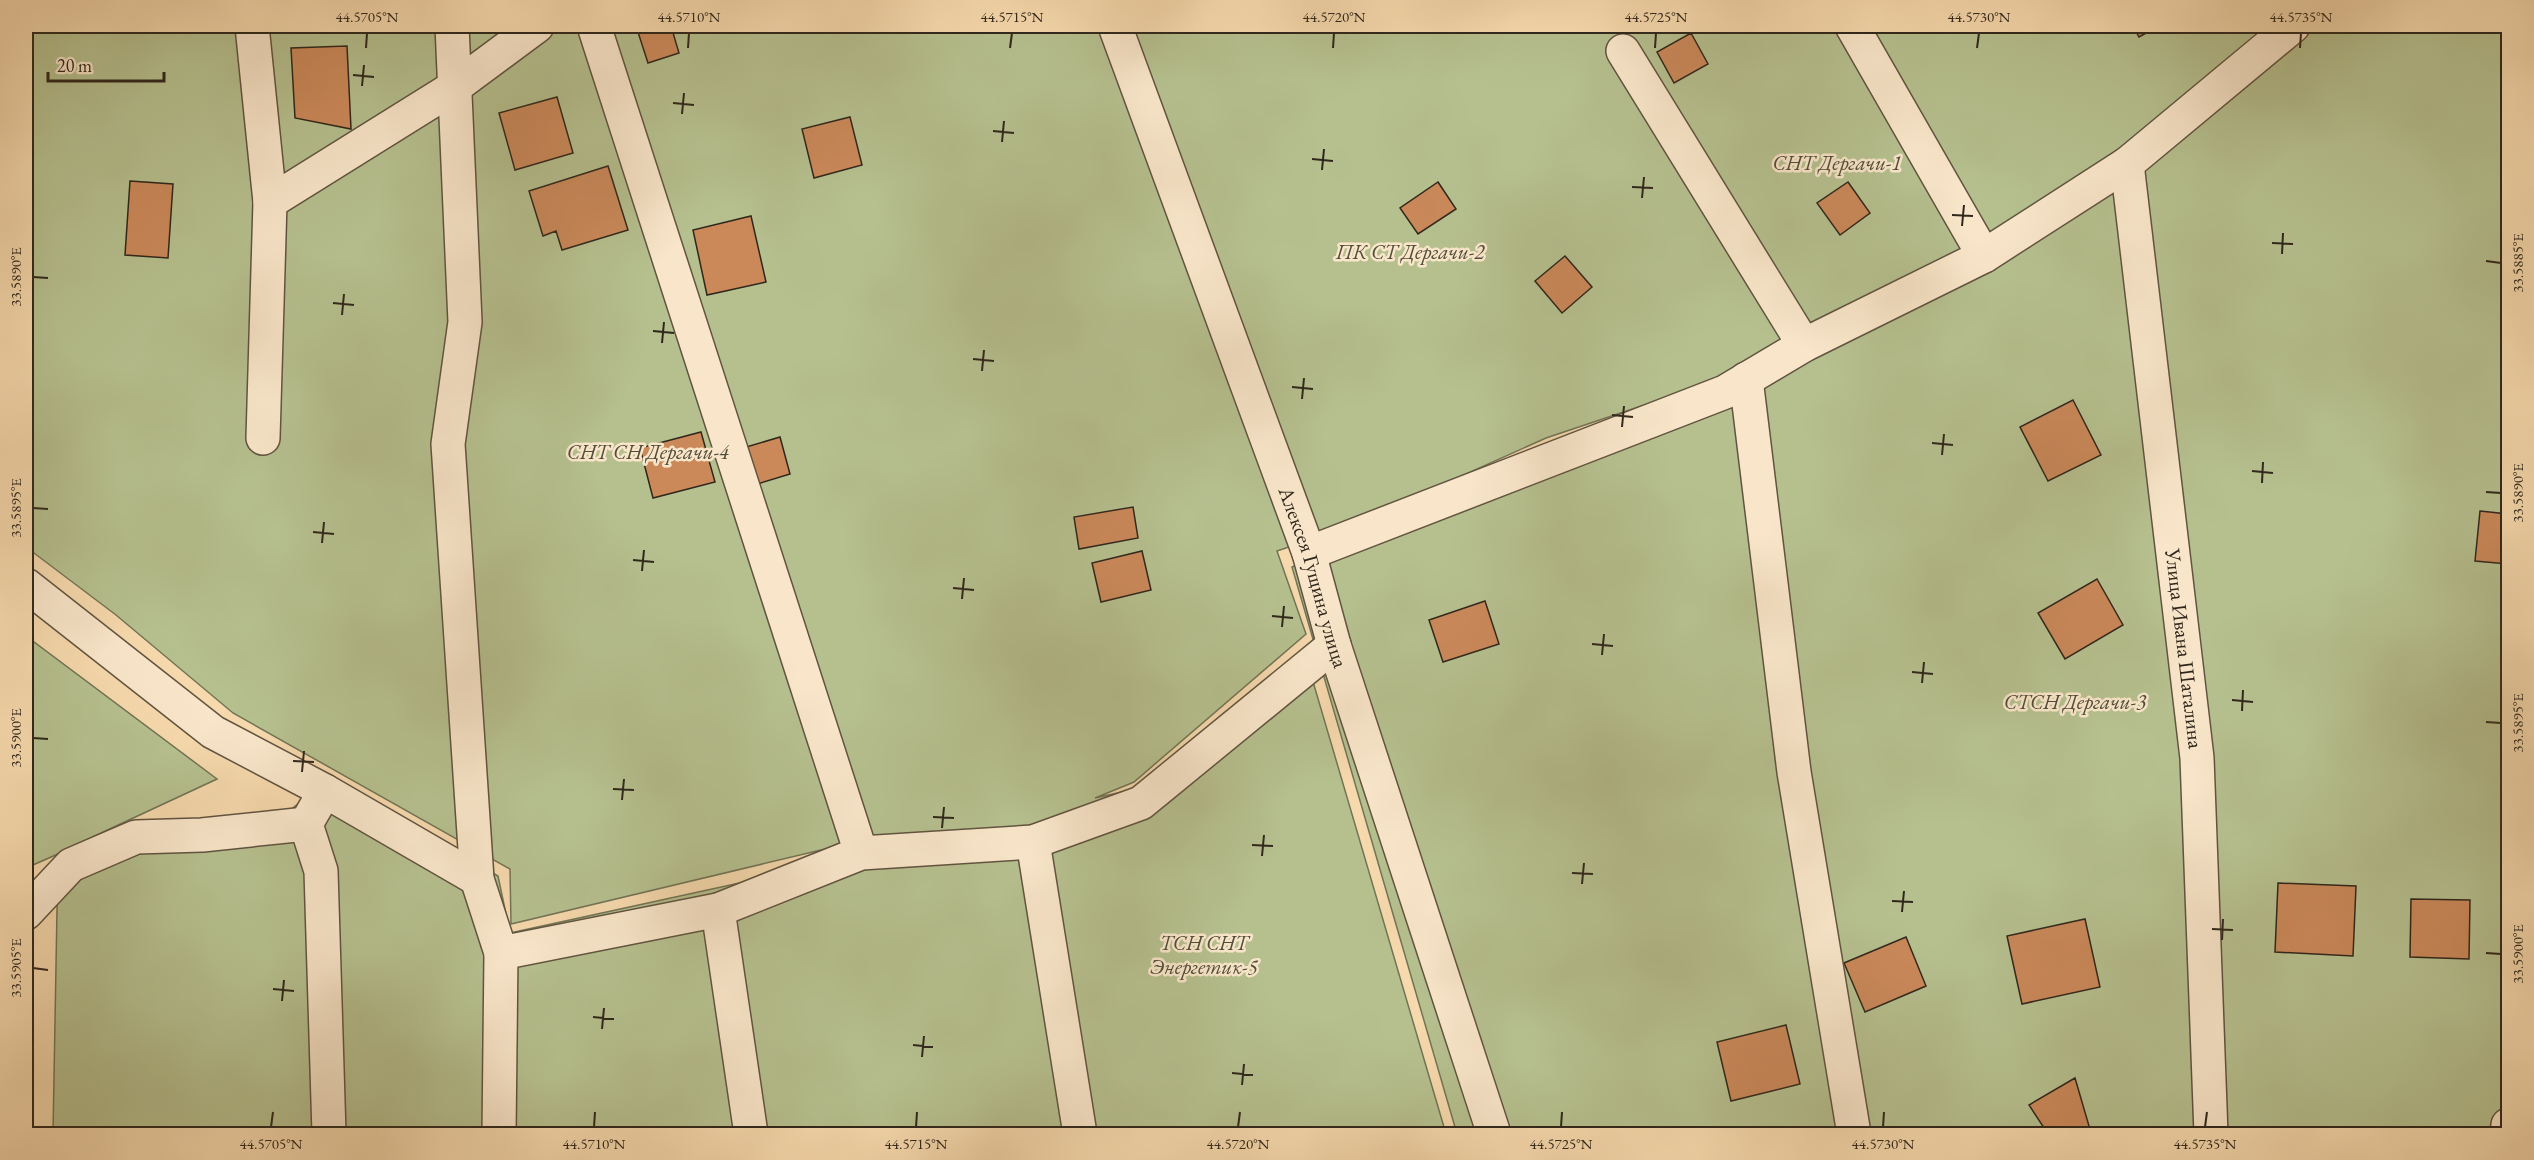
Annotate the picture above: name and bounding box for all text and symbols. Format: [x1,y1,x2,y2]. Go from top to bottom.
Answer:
text: 44.5705°N [336,7,399,26]
text: 44.5710°N [658,7,721,26]
text: 44.5715°N [981,7,1044,26]
text: 44.5720°N [1303,7,1366,26]
text: 44.5725°N [1625,7,1688,26]
text: 44.5730°N [1948,7,2011,26]
text: 44.5735°N [2270,7,2333,26]
scale bar [48,45,164,83]
text: 20 m [57,54,92,77]
park label: СНТ Дергачи-1 [1772,149,1902,176]
text: 33.5885°E [2508,233,2527,293]
park label: ПК СТ Дергачи-2 [1335,238,1485,265]
text: 33.5890°E [6,247,25,307]
park label: СНТ СН Дергачи-4 [567,438,730,465]
text: 33.5890°E [2508,463,2527,523]
text: 33.5895°E [6,478,25,538]
street label: Алексея Гущина улица [1272,482,1355,672]
street label: Улица Ивана Шаталина [2159,546,2210,751]
park label: СТСН Дергачи-3 [2004,688,2147,715]
text: 33.5895°E [2508,693,2527,753]
text: 33.5900°E [6,708,25,768]
text: 33.5900°E [2508,924,2527,984]
park label: ТСН СНТ Энергетик-5 [1150,929,1259,980]
text: 33.5905°E [6,938,25,998]
text: 44.5705°N [240,1134,303,1153]
text: 44.5710°N [563,1134,626,1153]
text: 44.5715°N [885,1134,948,1153]
text: 44.5720°N [1207,1134,1270,1153]
text: 44.5725°N [1530,1134,1593,1153]
text: 44.5730°N [1852,1134,1915,1153]
text: 44.5735°N [2174,1134,2237,1153]

